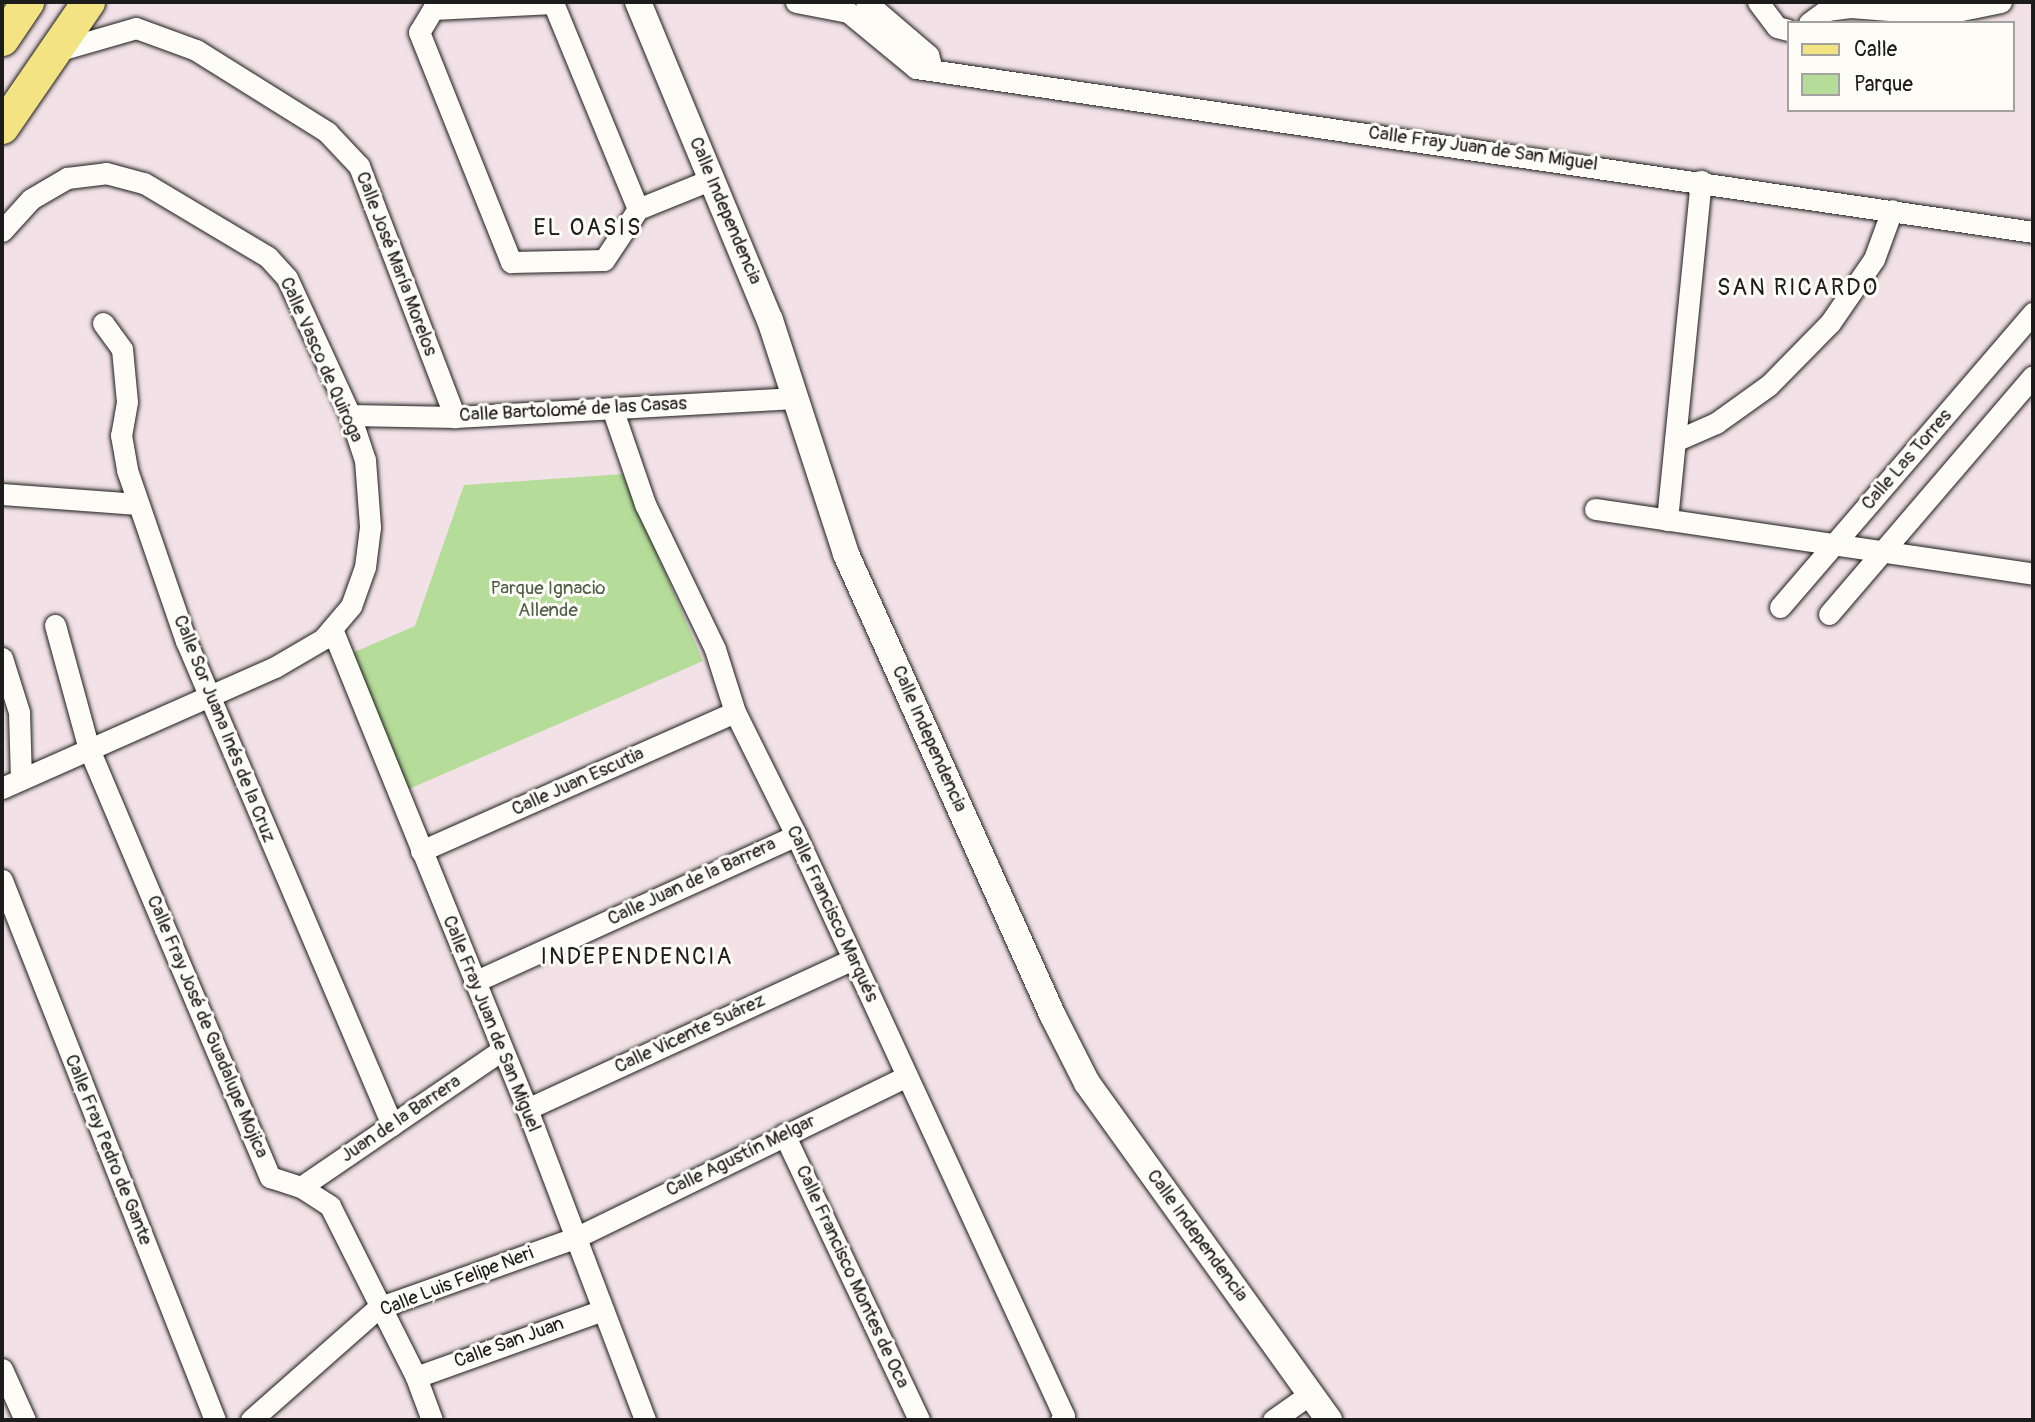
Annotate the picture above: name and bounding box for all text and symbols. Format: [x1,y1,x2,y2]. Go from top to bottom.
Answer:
legend [1786,21,2014,112]
text: Calle [1854,36,1897,63]
text: Parque [1854,71,1913,98]
street label: Calle Fray Juan de San Miguel [1367,122,1599,176]
street label: Calle Independencia [684,134,766,288]
street label: Calle José María Morelos [350,169,442,359]
district label: EL OASIS [535,214,641,242]
street label: Calle Vasco de Quiroga [274,274,368,446]
district label: SAN RICARDO [1718,274,1878,302]
street label: Calle Bartolomé de las Casas [459,393,687,427]
street label: Calle Las Torres [1857,405,1957,515]
park label: Parque Ignacio Allende [490,578,606,622]
street label: Calle Sor Juana Inés de la Cruz [168,612,280,846]
street label: Calle Independencia [886,662,972,816]
street label: Calle Juan Escutia [508,743,648,821]
street label: Calle Francisco Marqués [781,822,883,1006]
street label: Calle Juan de la Barrera [604,833,780,931]
street label: Calle Fray José de Guadalupe Mojica [141,892,273,1162]
street label: Calle Fray Juan de San Miguel [437,912,545,1136]
district label: INDEPENDENCIA [542,943,732,971]
street label: Calle Vicente Suárez [611,989,769,1079]
street label: Calle Fray Pedro de Gante [59,1051,157,1249]
street label: Juan de la Barrera [337,1070,465,1168]
street label: Calle Agustín Melgar [662,1110,820,1202]
street label: Calle Francisco Montes de Oca [790,1162,914,1392]
street label: Calle Independencia [1141,1165,1253,1307]
street label: Calle Luis Felipe Neri [377,1242,537,1322]
street label: Calle San Juan [451,1313,567,1373]

